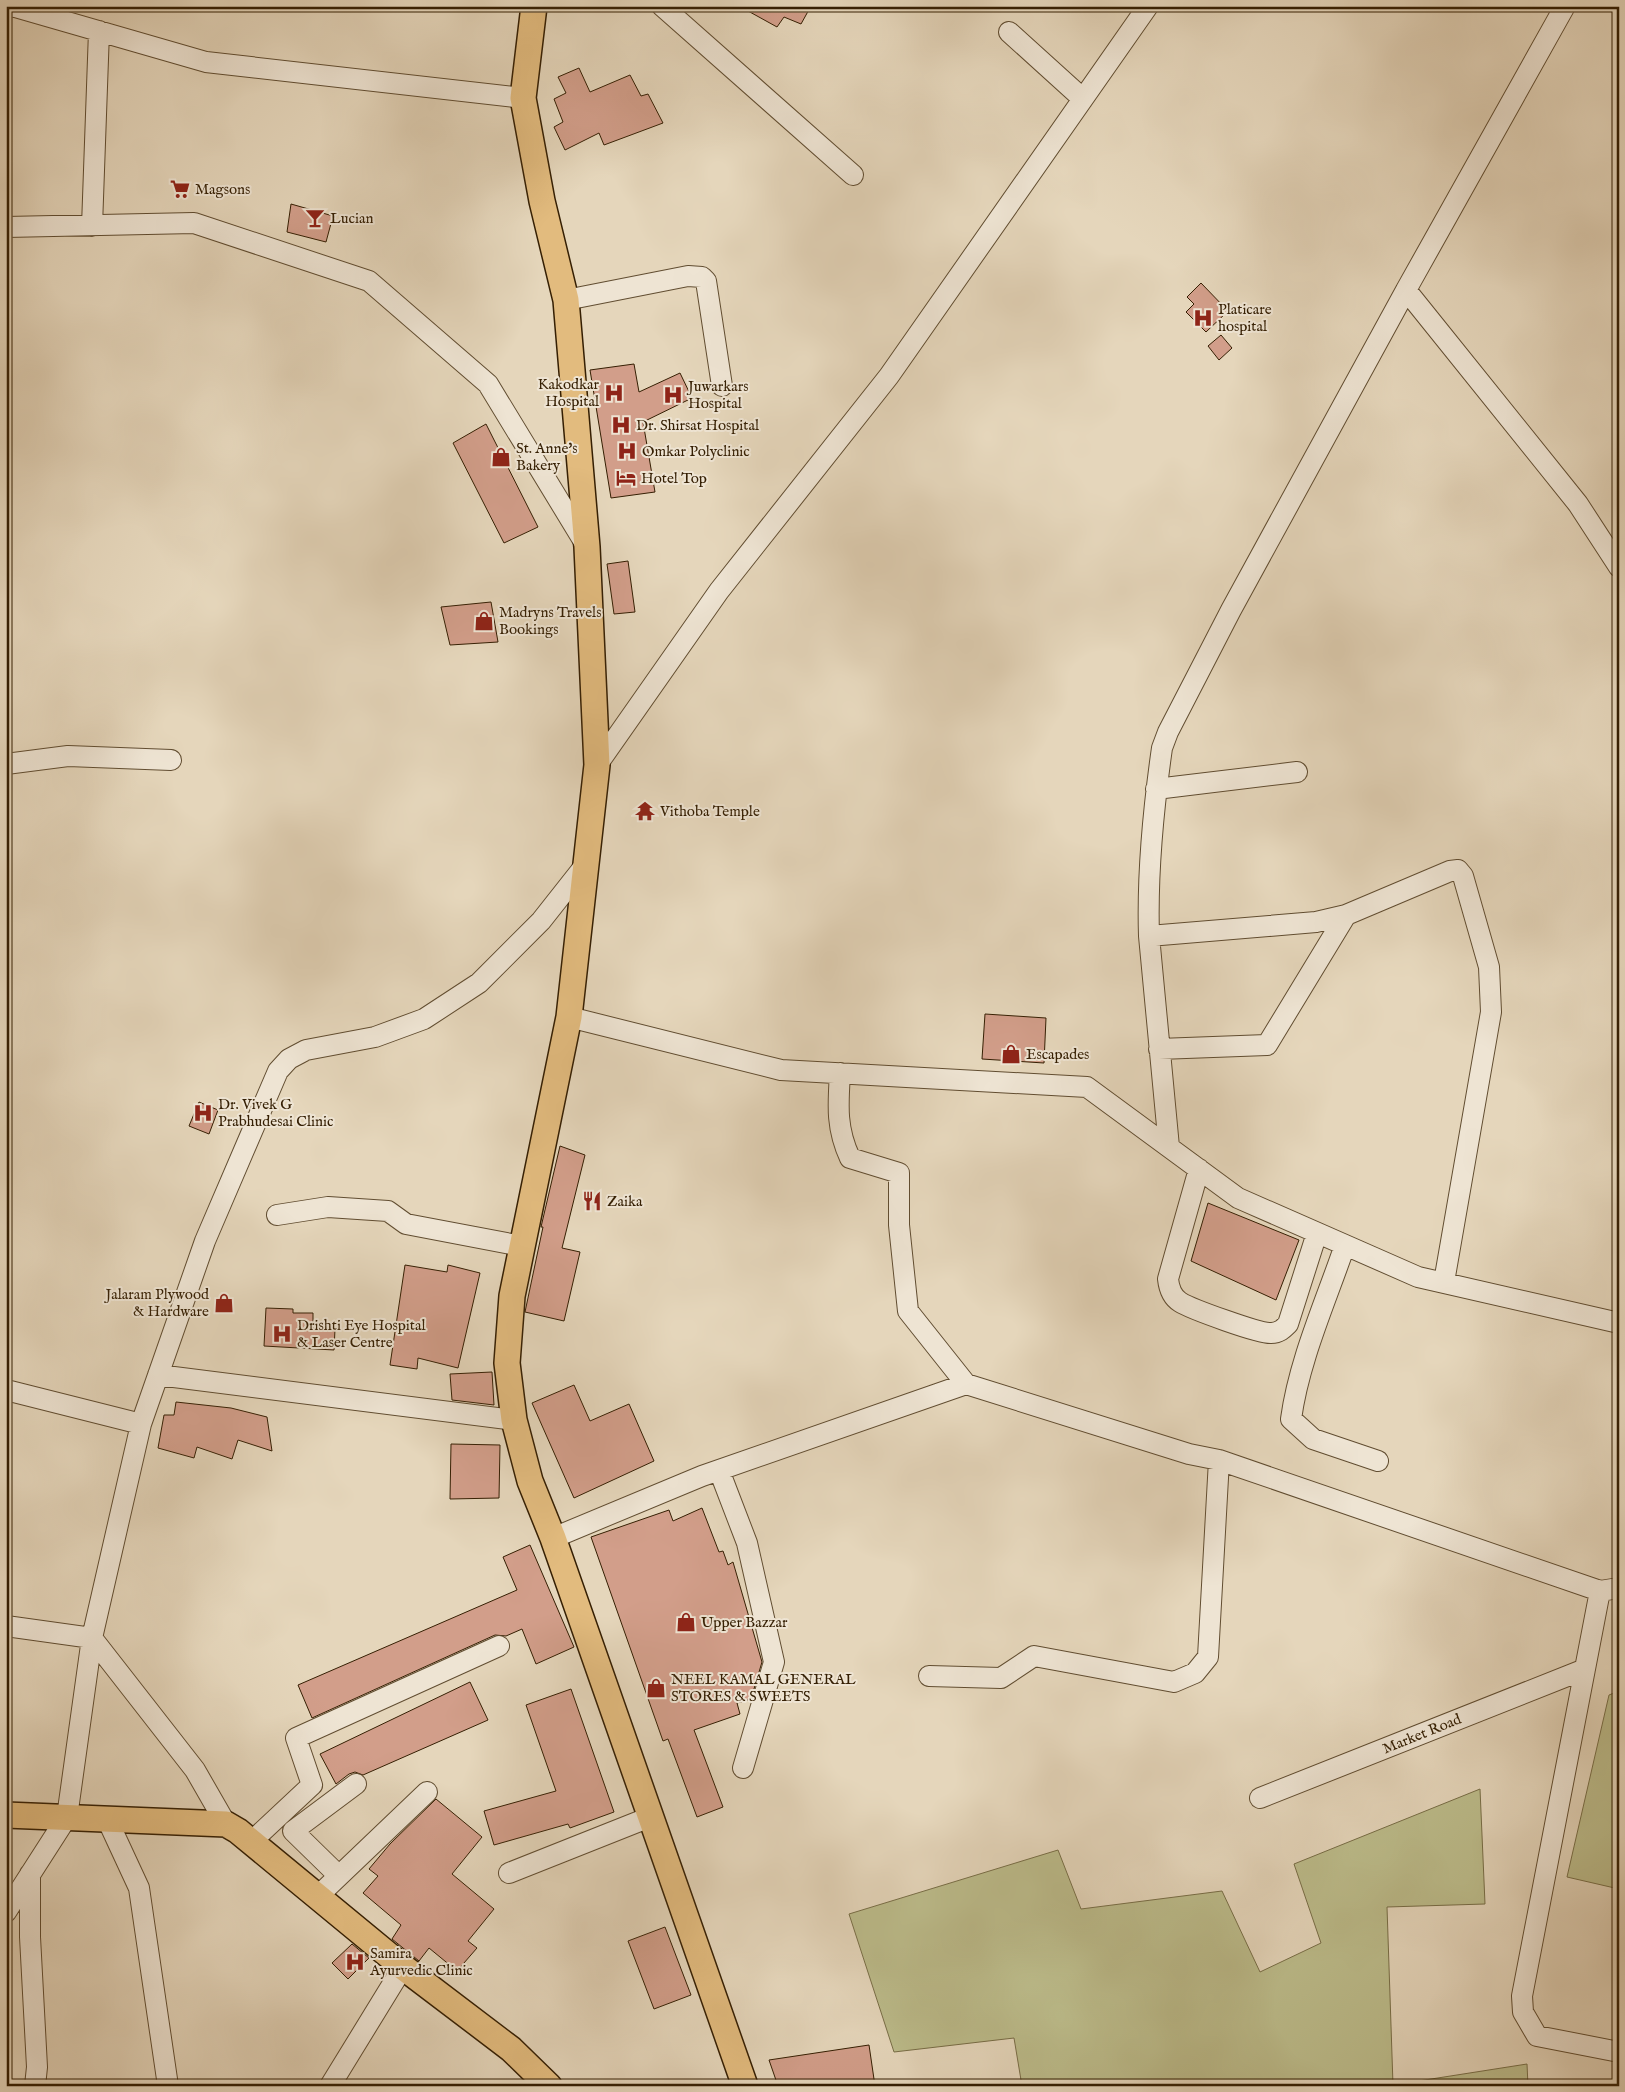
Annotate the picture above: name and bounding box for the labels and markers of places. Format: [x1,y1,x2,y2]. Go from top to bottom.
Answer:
supermarket icon: Magsons [169,178,191,200]
place label: Magsons [195,180,250,199]
bar icon: Lucian [304,207,326,229]
place label: Lucian [330,209,373,228]
place label: Platicare hospital [1218,300,1272,336]
hospital icon: Platicare hospital [1192,307,1214,329]
place label: Kakodkar Hospital [538,375,600,411]
place label: Juwarkars Hospital [686,377,749,413]
hospital icon: Kakodkar Hospital [603,382,625,404]
hospital icon: Juwarkars Hospital [662,384,684,406]
hospital icon: Dr. Shirsat Hospital [610,414,632,436]
place label: Dr. Shirsat Hospital [636,416,760,435]
place label: St. Anne's Bakery [516,439,578,475]
hospital icon: Omkar Polyclinic [616,440,638,462]
place label: Omkar Polyclinic [642,442,750,461]
shop icon: St. Anne's Bakery [490,446,512,468]
hotel icon: Hotel Top [615,467,637,489]
place label: Hotel Top [641,469,707,488]
place label: Madryns Travels Bookings [499,603,601,639]
shop icon: Madryns Travels Bookings [473,610,495,632]
temple icon: Vithoba Temple [634,800,656,822]
place label: Vithoba Temple [659,802,760,821]
shop icon: Escapades [1000,1043,1022,1065]
place label: Escapades [1026,1045,1089,1064]
place label: Dr. Vivek G Prabhudesai Clinic [218,1095,333,1131]
hospital icon: Dr. Vivek G Prabhudesai Clinic [192,1102,214,1124]
restaurant icon: Zaika [581,1190,603,1212]
place label: Zaika [607,1192,643,1211]
place label: Jalaram Plywood & Hardware [103,1285,210,1321]
shop icon: Jalaram Plywood & Hardware [213,1292,235,1314]
place label: Drishti Eye Hospital & Laser Centre [297,1316,426,1352]
hospital icon: Drishti Eye Hospital & Laser Centre [271,1323,293,1345]
shop icon: Upper Bazzar [675,1611,697,1633]
place label: Upper Bazzar [701,1613,788,1632]
place label: NEEL KAMAL GENERAL STORES & SWEETS [671,1670,856,1706]
shop icon: NEEL KAMAL GENERAL STORES & SWEETS [645,1677,667,1699]
place label: Samira Ayurvedic Clinic [369,1944,473,1980]
hospital icon: Samira Ayurvedic Clinic [344,1951,366,1973]

